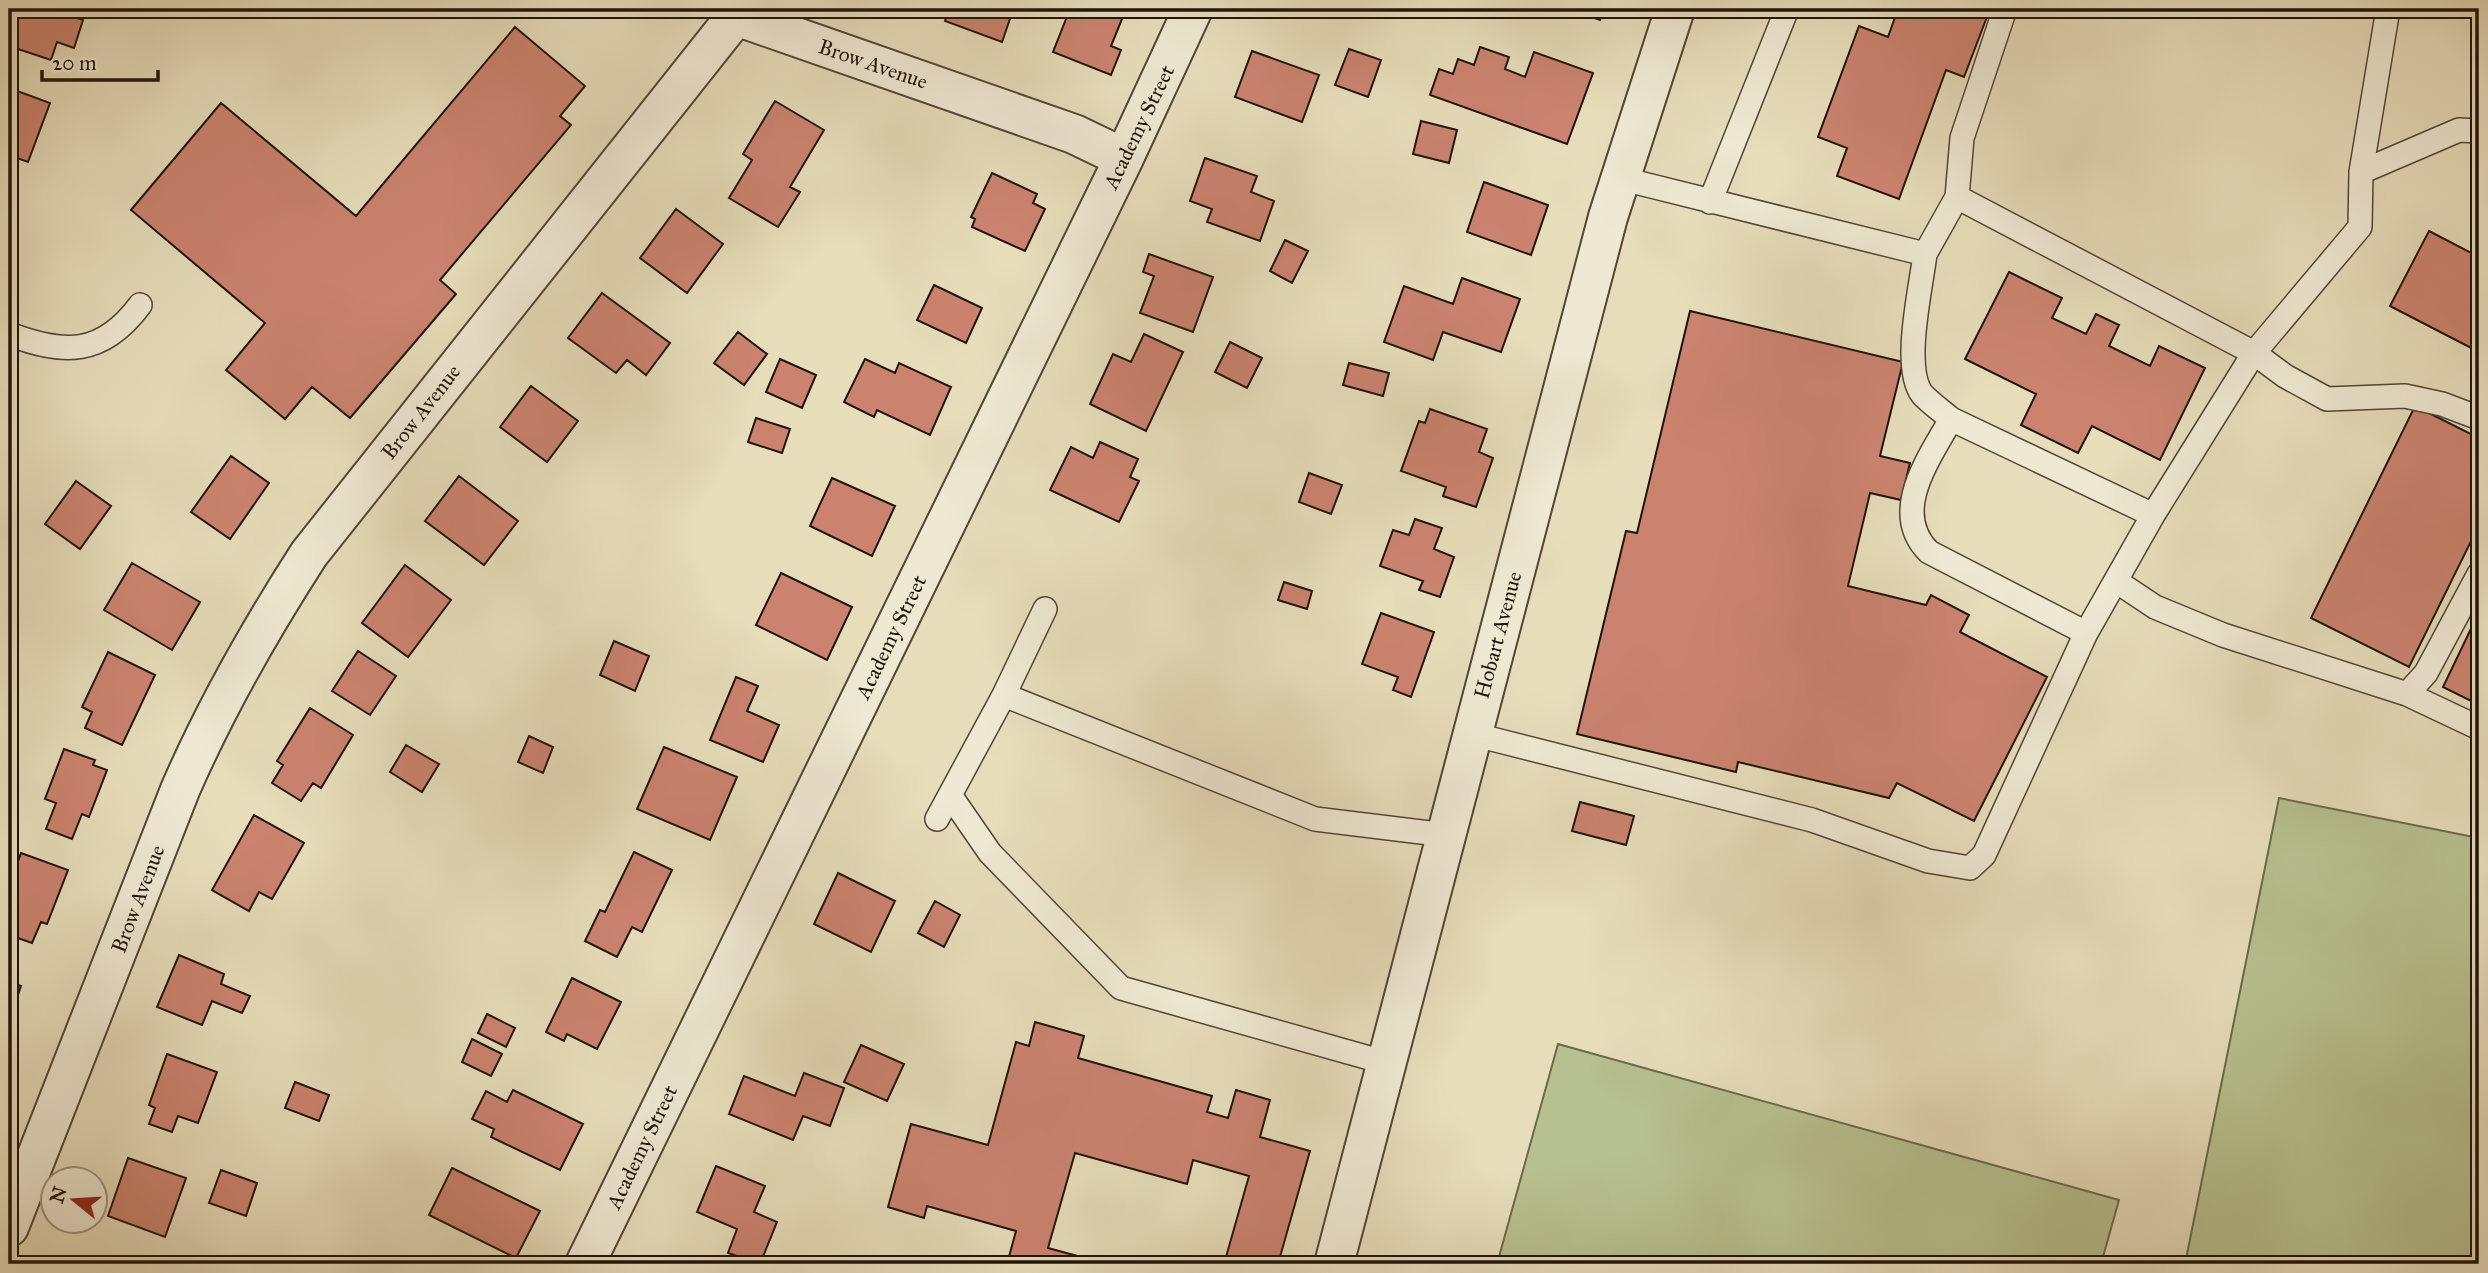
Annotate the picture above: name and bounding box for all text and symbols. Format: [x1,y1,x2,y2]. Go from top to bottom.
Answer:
street label: Brow Avenue [815,33,931,95]
scale bar [42,38,158,82]
text: 20 m [52,50,97,76]
street label: Academy Street [1097,60,1180,194]
street label: Brow Avenue [376,359,466,465]
street label: Hobart Avenue [1469,568,1528,701]
street label: Academy Street [849,570,932,704]
street label: Brow Avenue [106,841,171,957]
street label: Academy Street [600,1080,683,1214]
north arrow [38,1164,108,1234]
text: N [45,1184,72,1206]

